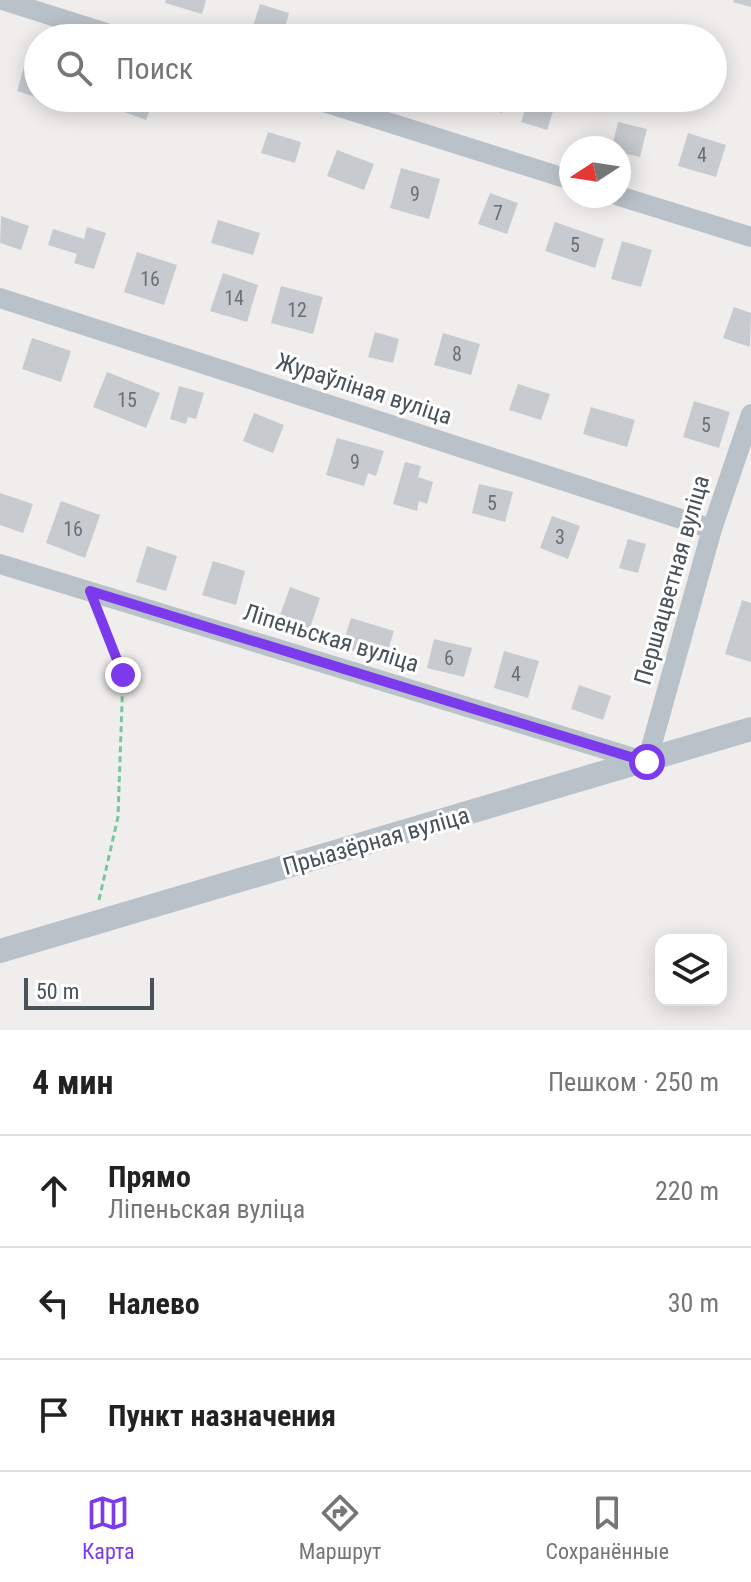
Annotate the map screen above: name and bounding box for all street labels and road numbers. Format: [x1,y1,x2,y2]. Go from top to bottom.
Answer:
street label: Жураўліная вуліца [273,347,455,431]
street label: Першацветная вуліца [629,472,715,688]
street label: Ліпеньская вуліца [240,598,422,678]
street label: Прыазёрная вуліца [280,801,472,881]

